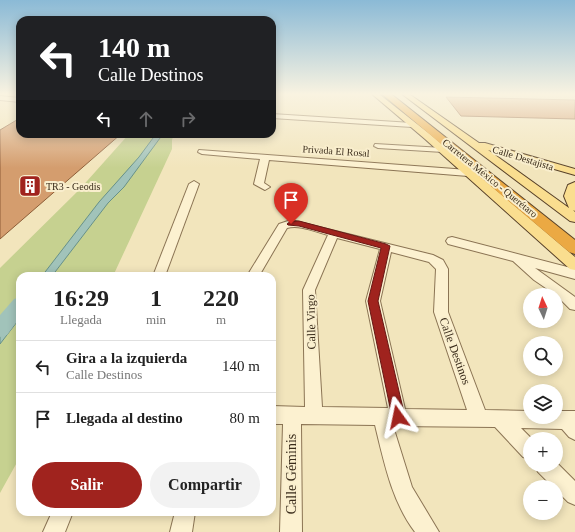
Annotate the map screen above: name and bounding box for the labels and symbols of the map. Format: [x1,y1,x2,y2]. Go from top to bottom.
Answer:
street label: Carretera México - Querétaro [440,136,540,220]
street label: Privada El Rosal [302,143,370,159]
street label: Calle Destajista [491,144,555,173]
building icon: TR3 - Geodis [17,173,43,199]
place label: TR3 - Geodis [46,181,101,192]
pin [274,183,308,224]
north arrow [523,288,563,328]
street label: Calle Virgo [304,294,318,350]
street label: Calle Destinos [436,316,474,387]
position arrow [377,396,419,438]
street label: Calle Géminis [284,434,299,514]

